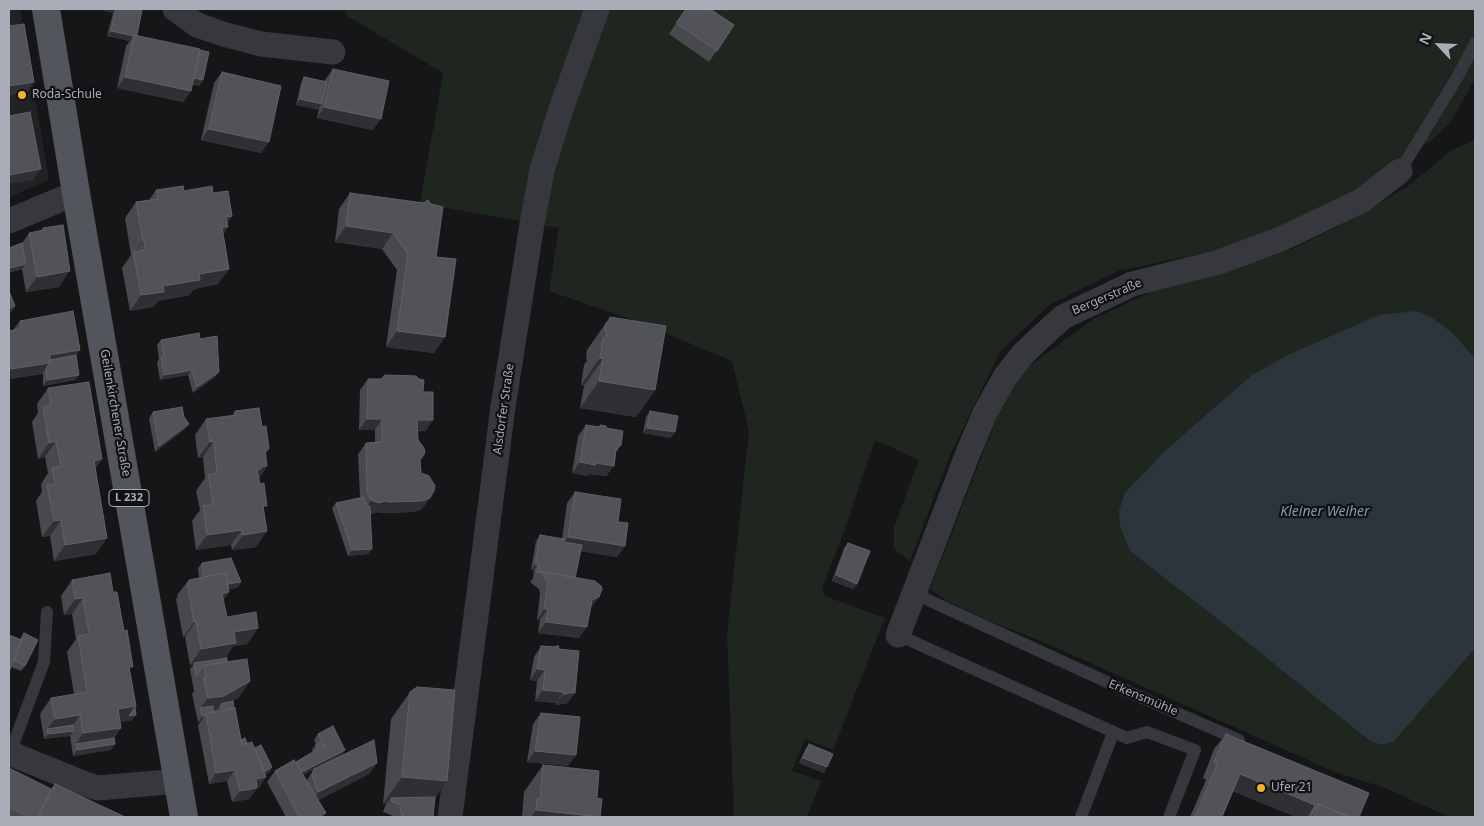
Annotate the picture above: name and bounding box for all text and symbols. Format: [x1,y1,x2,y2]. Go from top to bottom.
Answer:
north arrow [1414,20,1464,70]
text: N [1414,29,1436,48]
place label: Roda-Schule [32,88,102,102]
marker: Roda-Schule [16,89,28,101]
street label: Bergerstraße [1070,276,1144,318]
street label: Geilenkirchener Straße [97,348,133,478]
street label: Alsdorfer Straße [490,363,518,455]
road number: L 232 [109,489,149,506]
water label: Kleiner Weiher [1280,504,1370,520]
street label: Erkensmühle [1106,677,1180,719]
place label: Ufer 21 [1271,781,1312,795]
marker: Ufer 21 [1255,782,1267,794]

